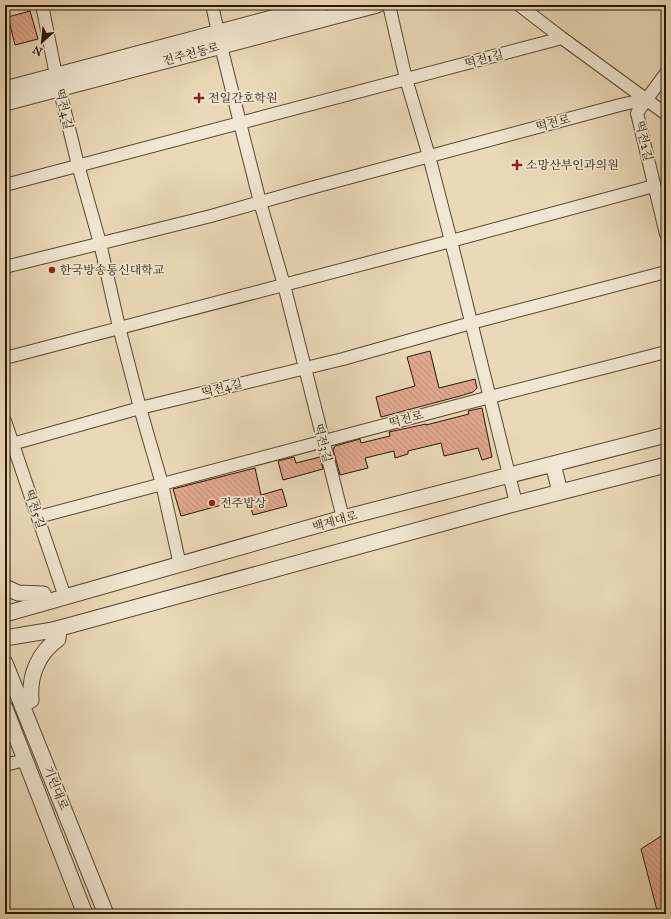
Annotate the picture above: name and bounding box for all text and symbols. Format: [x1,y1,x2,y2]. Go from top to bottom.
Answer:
north arrow [22,22,62,62]
street label: 전주천동로 [161,40,221,68]
text: N [30,42,45,58]
street label: 떡전1길 [463,47,505,71]
street label: 떡전4길 [53,87,75,131]
place label: 전일간호학원 [208,91,278,105]
marker: 전일간호학원 [193,92,205,104]
street label: 떡전로 [534,112,572,134]
street label: 떡전2길 [633,120,655,162]
place label: 소망산부인과의원 [526,158,619,172]
marker: 소망산부인과의원 [511,159,523,171]
place label: 한국방송통신대학교 [60,263,165,277]
marker: 한국방송통신대학교 [47,265,57,275]
street label: 떡전4길 [200,376,244,400]
street label: 떡전로 [387,408,425,430]
street label: 떡전3길 [311,422,335,464]
street label: 떡전5길 [22,488,48,530]
place label: 전주밥상 [220,496,267,510]
marker: 전주밥상 [207,498,217,508]
street label: 백제대로 [311,508,360,534]
street label: 기린대로 [41,764,71,812]

